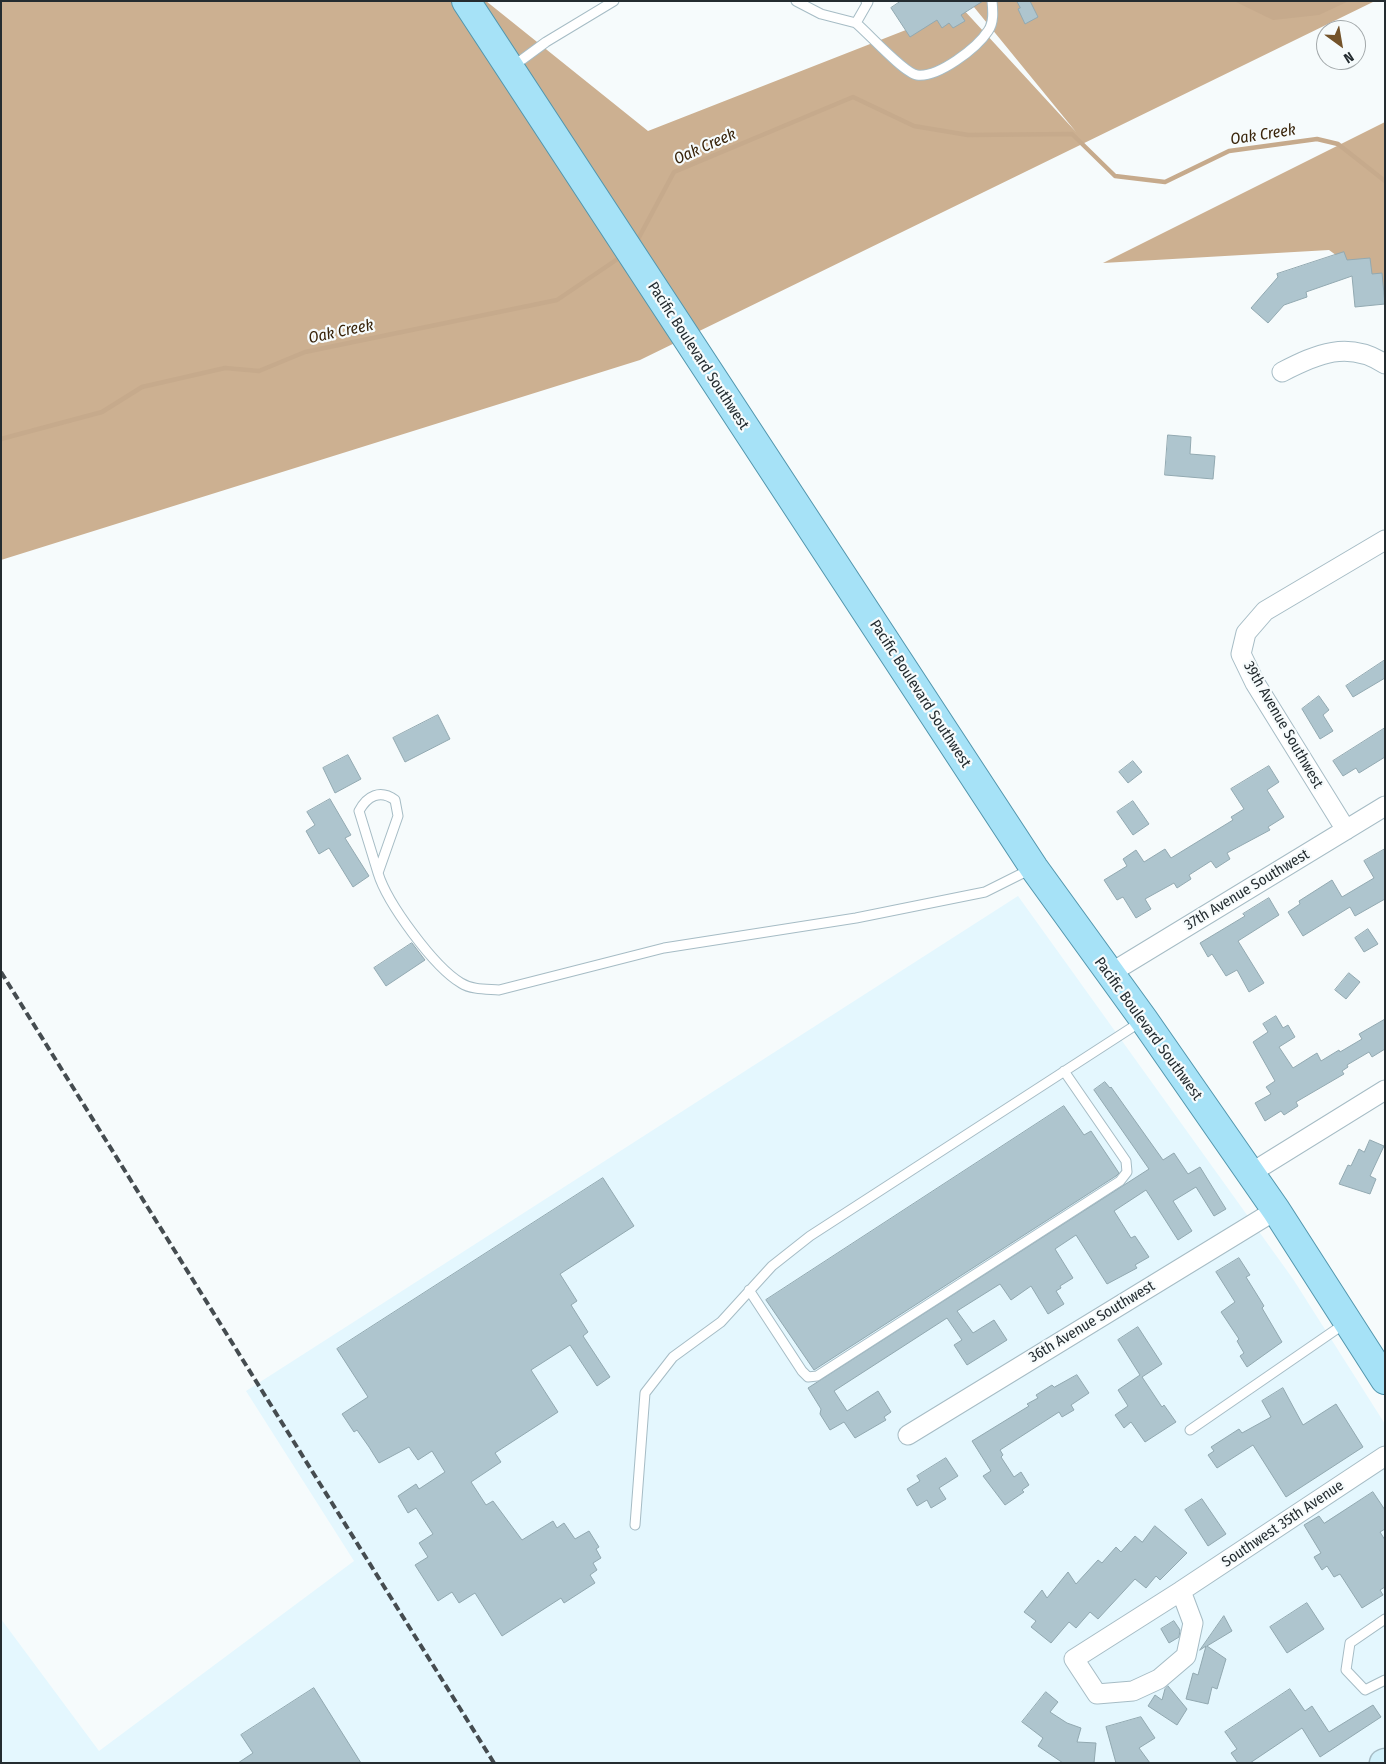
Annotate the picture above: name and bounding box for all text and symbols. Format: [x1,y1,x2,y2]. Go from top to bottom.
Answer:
north arrow [1316,20,1366,70]
text: N [1341,48,1357,67]
water label: Oak Creek [1229,120,1297,150]
water label: Oak Creek [671,125,739,169]
street label: Pacific Boulevard Southwest [644,279,752,433]
water label: Oak Creek [307,316,375,348]
street label: Pacific Boulevard Southwest [866,617,974,771]
street label: 39th Avenue Southwest [1239,658,1327,792]
street label: 37th Avenue Southwest [1181,846,1313,934]
street label: Pacific Boulevard Southwest [1090,954,1206,1104]
street label: 36th Avenue Southwest [1026,1277,1158,1367]
street label: Southwest 35th Avenue [1219,1477,1347,1571]

